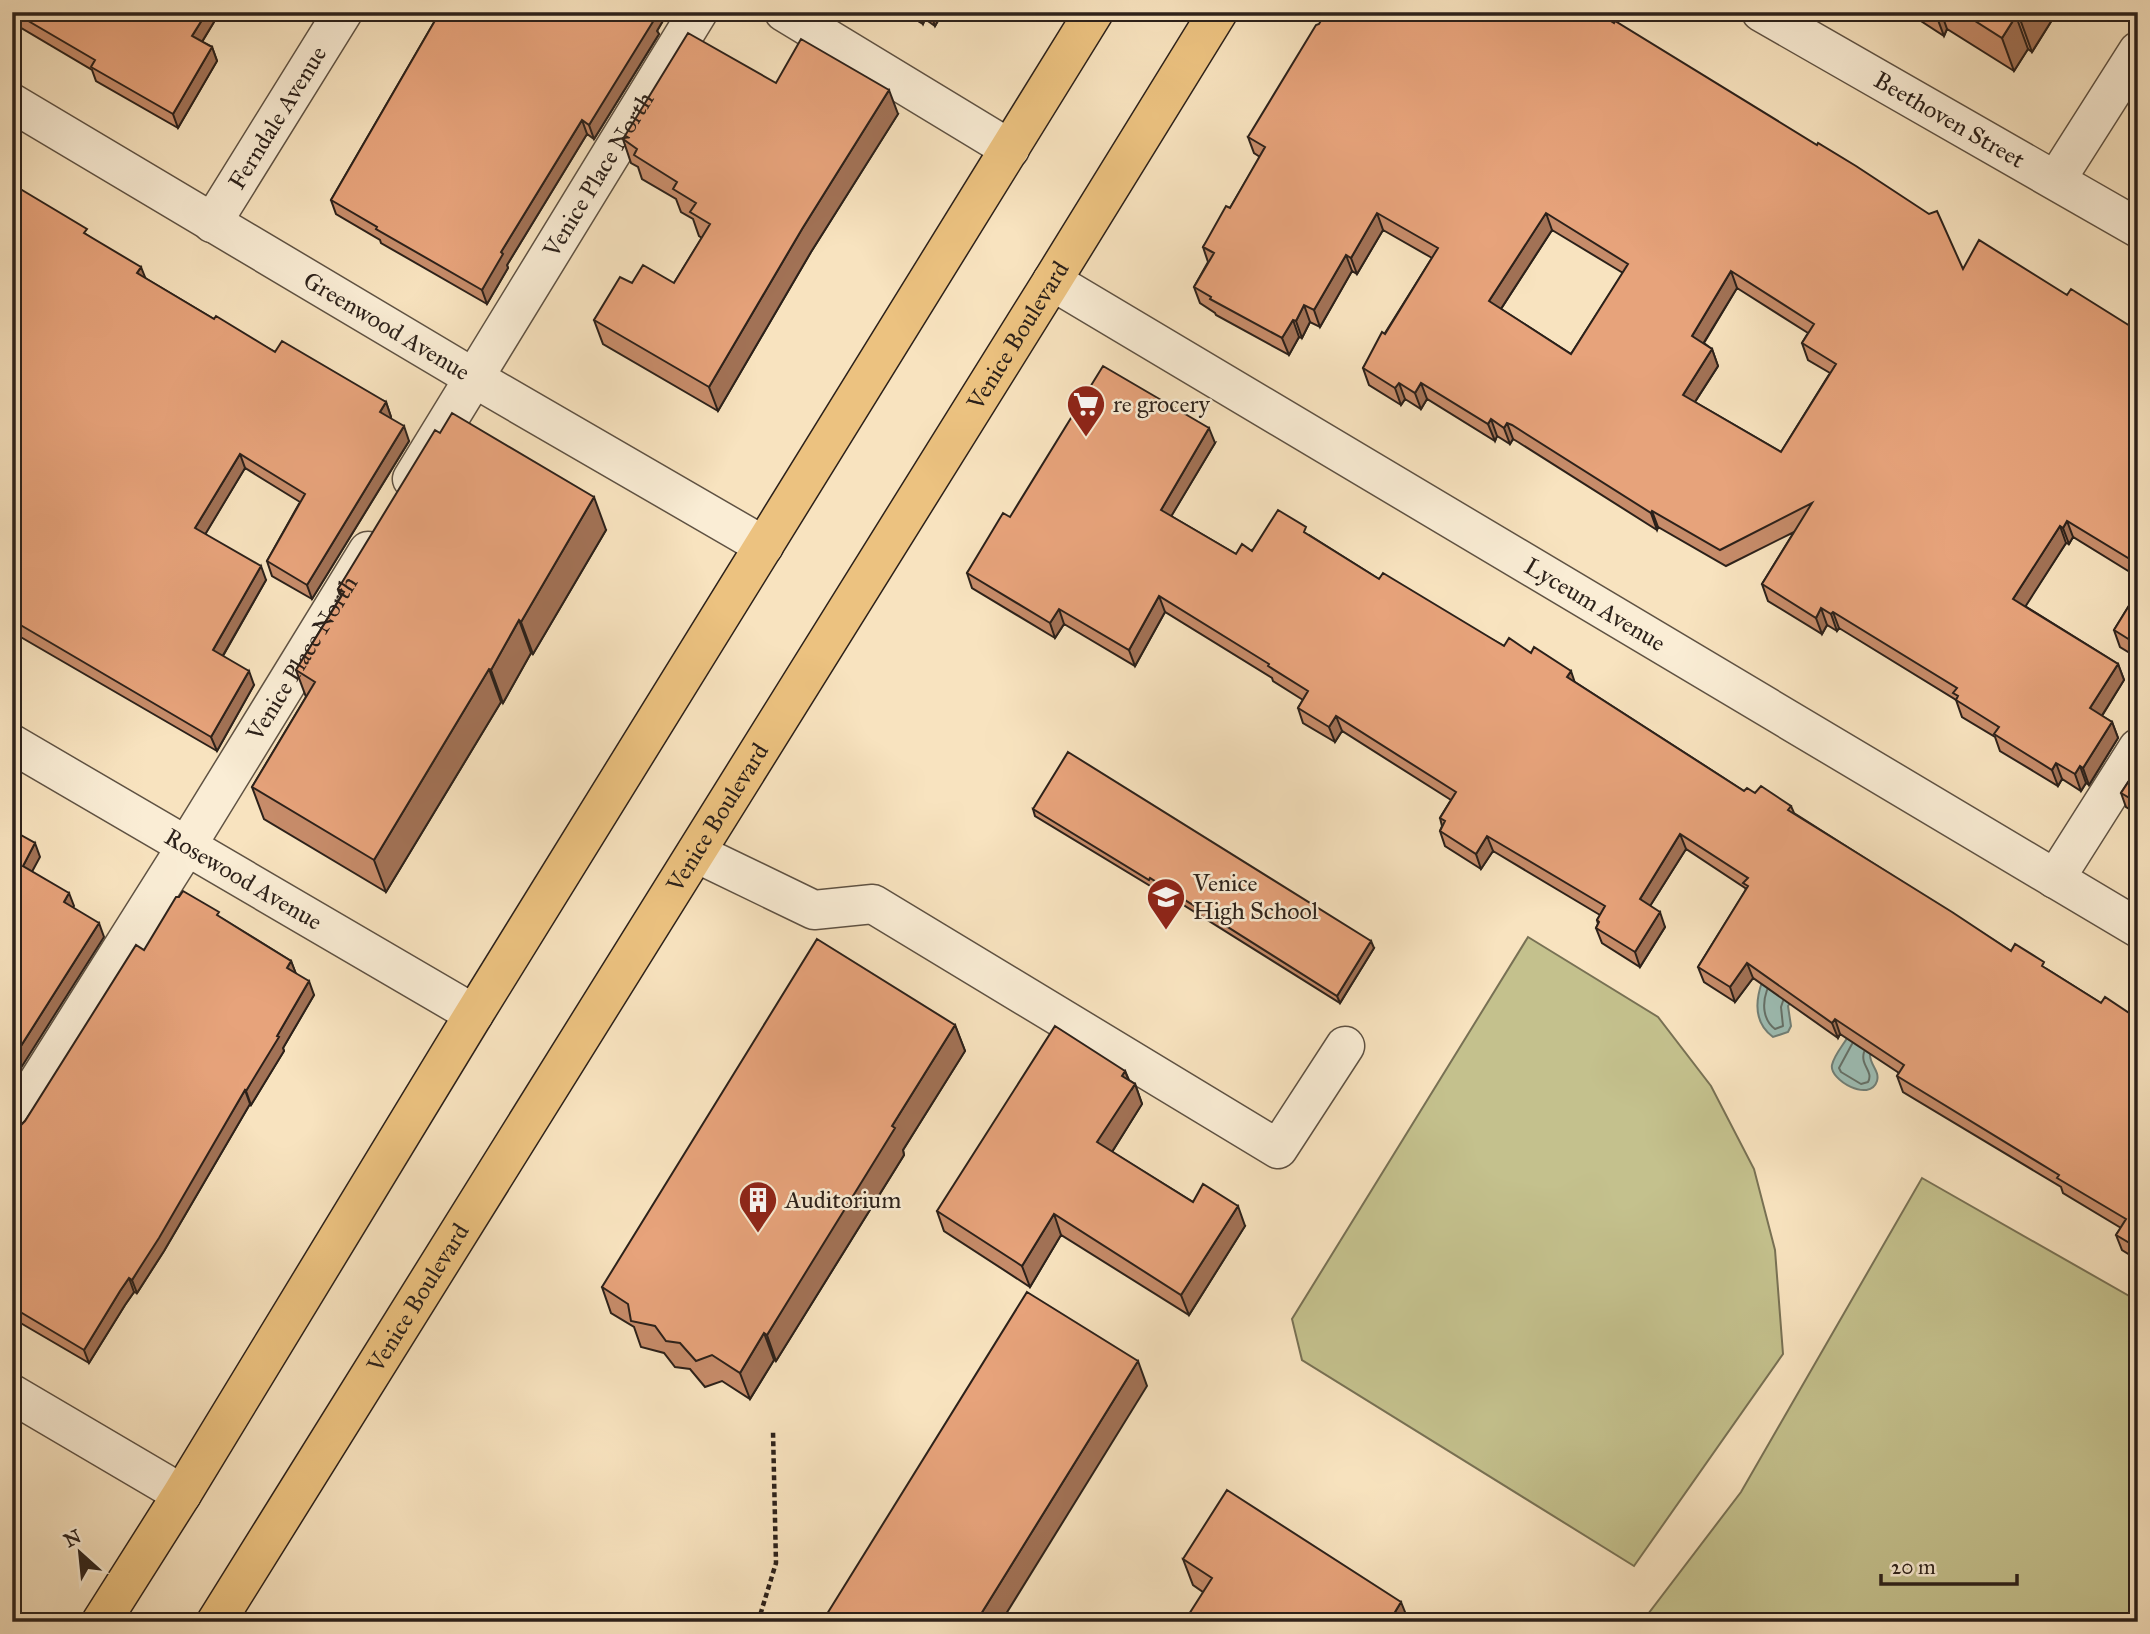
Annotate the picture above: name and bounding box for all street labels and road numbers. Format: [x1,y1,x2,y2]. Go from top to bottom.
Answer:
street label: Ferndale Avenue [222,40,333,195]
street label: Beethoven Street [1869,65,2030,175]
street label: Venice Place North [536,86,660,264]
street label: Venice Boulevard [960,256,1076,416]
street label: Greenwood Avenue [298,265,475,387]
street label: Lyceum Avenue [1519,551,1671,658]
street label: Venice Place North [239,570,364,747]
street label: Venice Boulevard [659,738,775,898]
street label: Rosewood Avenue [159,822,327,937]
street label: Venice Boulevard [360,1218,476,1379]

